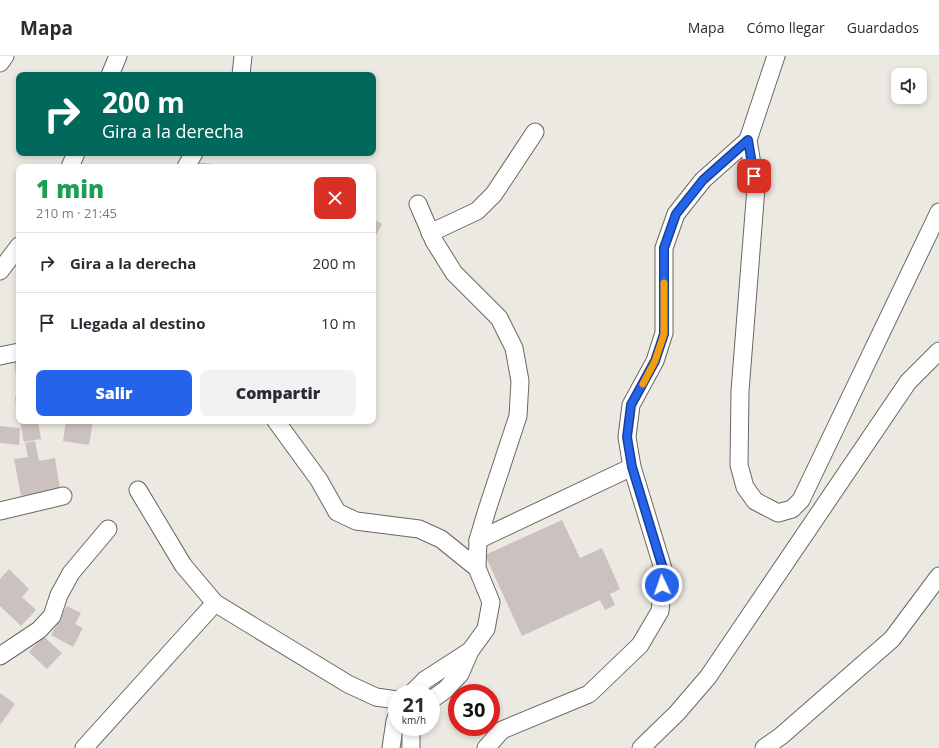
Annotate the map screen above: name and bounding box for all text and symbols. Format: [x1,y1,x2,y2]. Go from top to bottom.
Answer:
text: Mapa [20,15,73,41]
text: Mapa [688,18,724,37]
text: Cómo llegar [746,18,825,37]
text: Guardados [847,18,919,37]
map controls [891,68,927,104]
button: sound [891,68,927,104]
text: 200 m [102,83,185,121]
icon: right [36,88,88,140]
text: Gira a la derecha [102,119,244,143]
pin [737,159,771,193]
icon: arrive [743,165,765,187]
text: 1 min [36,172,104,205]
button: close [314,177,356,219]
text: 210 m · 21:45 [36,204,117,222]
icon: right [36,252,58,274]
text: Gira a la derecha [70,253,196,273]
text: 200 m [312,253,356,273]
icon: arrive [36,312,58,334]
text: Llegada al destino [70,313,205,333]
text: 10 m [321,313,356,333]
button: Salir [36,370,192,416]
button: Compartir [200,370,356,416]
position arrow [641,564,683,606]
speed limit sign: 30 [448,684,500,736]
text: 21 [403,691,425,718]
text: km/h [402,713,426,727]

